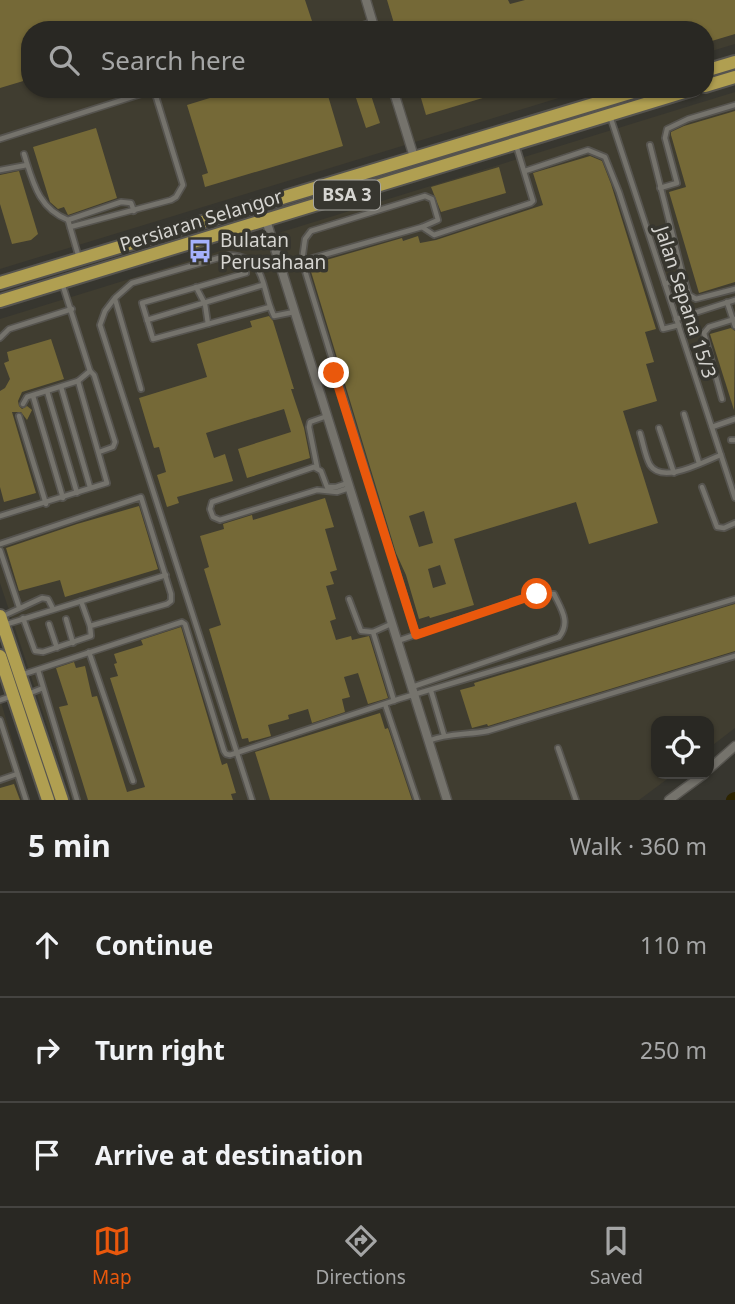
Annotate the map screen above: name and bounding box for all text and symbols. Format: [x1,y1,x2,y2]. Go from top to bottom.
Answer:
search box [21,21,714,98]
icon: search [45,41,83,79]
text: Search here [101,42,246,78]
road number: BSA 3 [314,180,380,210]
street label: Persiaran Selangor [116,183,286,257]
street label: Jalan Sepana 15/3 [649,221,723,381]
place label: Bulatan Perusahaan [220,227,326,275]
bus stop icon: Bulatan Perusahaan [186,237,214,265]
route end [318,357,349,388]
route start [521,578,552,609]
map controls [651,716,714,779]
button: locate [651,716,714,779]
text: 5 min [28,825,111,866]
text: Walk · 360 m [570,830,707,862]
icon: ahead [28,926,66,964]
text: Continue [95,927,213,963]
text: 110 m [640,929,707,961]
icon: right [28,1031,66,1069]
text: Turn right [95,1032,225,1068]
text: 250 m [640,1034,707,1066]
icon: arrive [28,1136,66,1174]
text: Arrive at destination [95,1137,364,1173]
tab: Map [92,1222,132,1290]
tab: Directions [316,1222,406,1290]
tab: Saved [590,1222,643,1290]

